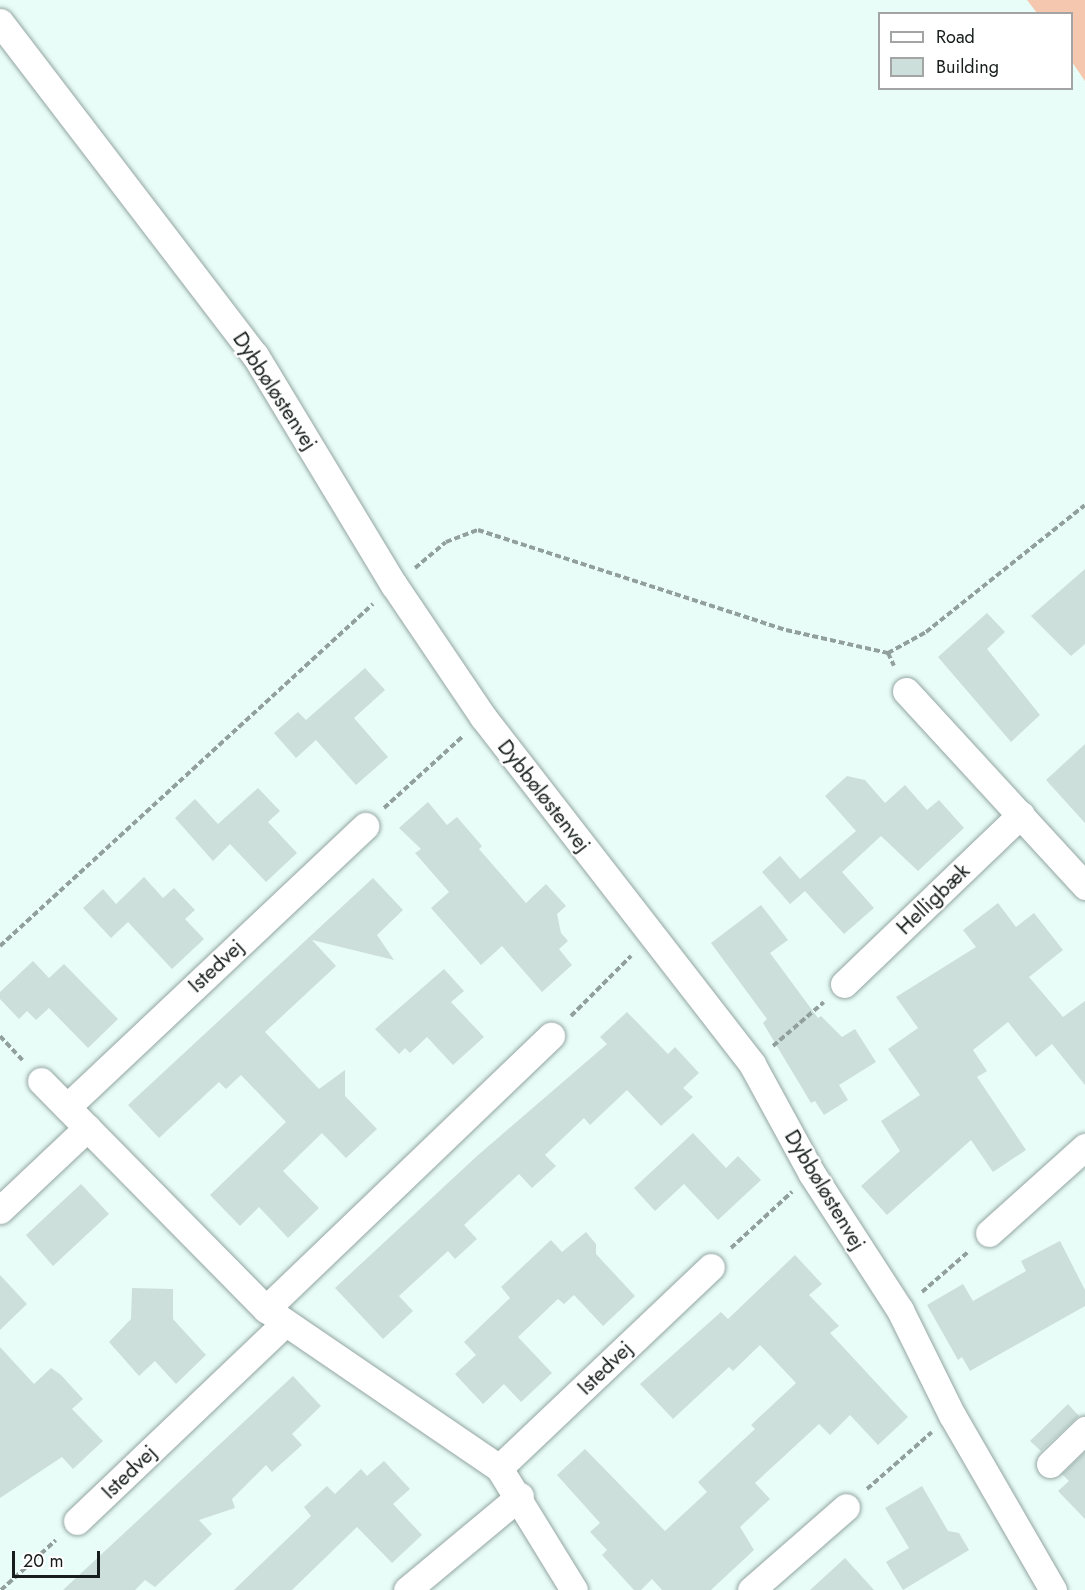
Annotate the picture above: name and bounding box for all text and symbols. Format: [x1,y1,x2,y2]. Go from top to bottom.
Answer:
legend [878,12,1073,90]
text: Road [936,24,975,50]
text: Building [936,54,999,80]
street label: Dybbøløstenvej [227,327,323,455]
street label: Dybbøløstenvej [492,735,596,857]
street label: Helligbæk [891,858,975,940]
street label: Istedvej [183,934,249,998]
street label: Dybbøløstenvej [779,1125,871,1255]
street label: Istedvej [572,1336,638,1400]
street label: Istedvej [96,1440,162,1504]
scale bar [15,1539,104,1577]
text: 20 m [23,1548,63,1574]

